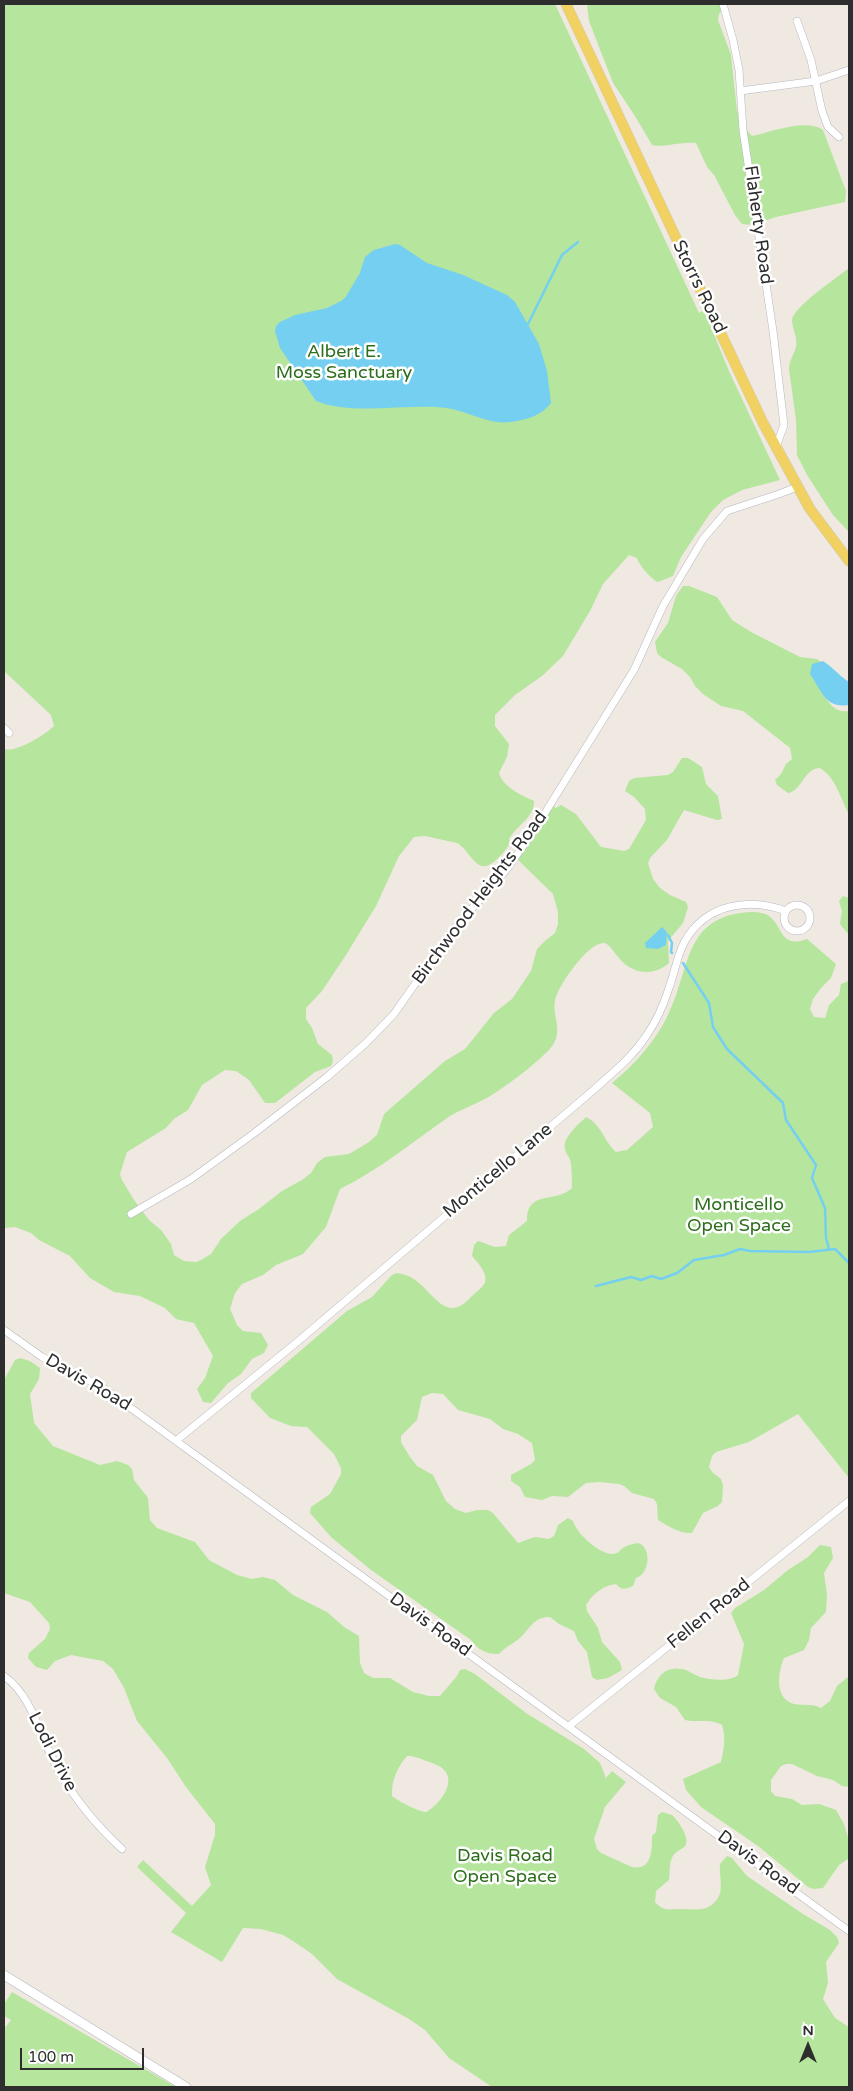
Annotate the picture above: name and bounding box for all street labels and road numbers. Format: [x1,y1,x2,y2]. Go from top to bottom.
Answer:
street label: Flaherty Road [739,164,777,286]
street label: Storrs Road [667,237,731,337]
street label: Birchwood Heights Road [408,807,552,989]
street label: Monticello Lane [439,1119,557,1223]
street label: Davis Road [41,1350,135,1416]
street label: Fellen Road [663,1574,755,1654]
street label: Davis Road [385,1588,475,1662]
street label: Lodi Drive [23,1709,81,1795]
street label: Davis Road [713,1826,803,1900]

